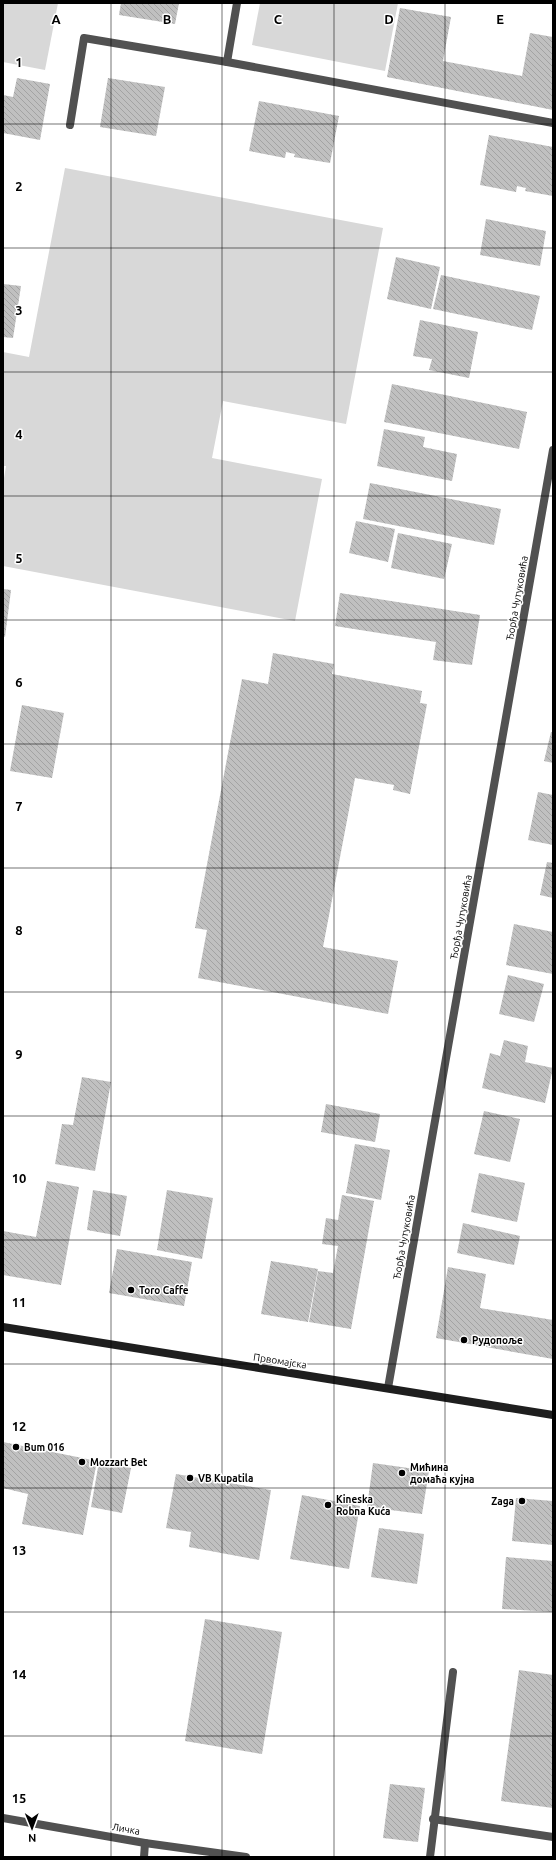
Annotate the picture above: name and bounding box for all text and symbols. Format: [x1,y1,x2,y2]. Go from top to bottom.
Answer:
text: A [51,12,61,26]
text: B [163,12,172,26]
text: C [274,12,283,26]
text: D [384,12,394,26]
text: E [496,12,504,26]
text: 1 [15,55,23,69]
text: 2 [15,179,23,193]
text: 3 [15,303,23,317]
text: 4 [15,427,23,441]
text: 5 [15,551,23,565]
street label: Ђорђа Чутуковића [504,555,530,641]
text: 6 [15,675,23,689]
text: 7 [15,799,23,813]
street label: Ђорђа Чутуковића [448,874,474,960]
text: 8 [15,923,23,937]
text: 9 [15,1047,23,1061]
text: 10 [12,1171,26,1185]
street label: Ђорђа Чутуковића [391,1194,417,1280]
place label: Toro Caffe [139,1284,189,1296]
marker: Toro Caffe [126,1285,136,1295]
text: 11 [12,1295,26,1309]
marker: Рудопоље [459,1335,469,1345]
place label: Рудопоље [472,1335,523,1346]
street label: Првомајска [253,1351,307,1371]
text: 12 [12,1419,26,1433]
marker: Bum 016 [11,1442,21,1452]
place label: Bum 016 [24,1442,65,1453]
marker: Mozzart Bet [77,1457,87,1467]
place label: Mozzart Bet [90,1457,148,1468]
place label: Мићина домаћа кујна [410,1462,475,1485]
marker: Мићина домаћа кујна [397,1468,407,1478]
marker: VB Kupatila [185,1473,195,1483]
place label: VB Kupatila [198,1473,253,1484]
place label: Kineska Robna Kuća [336,1494,390,1517]
place label: Zaga [491,1496,514,1507]
marker: Zaga [517,1496,527,1506]
marker: Kineska Robna Kuća [323,1500,333,1510]
text: 13 [12,1543,26,1557]
text: 14 [12,1667,26,1681]
text: 15 [12,1791,26,1805]
north arrow [12,1808,52,1848]
street label: Личка [111,1821,141,1837]
text: N [28,1832,36,1844]

